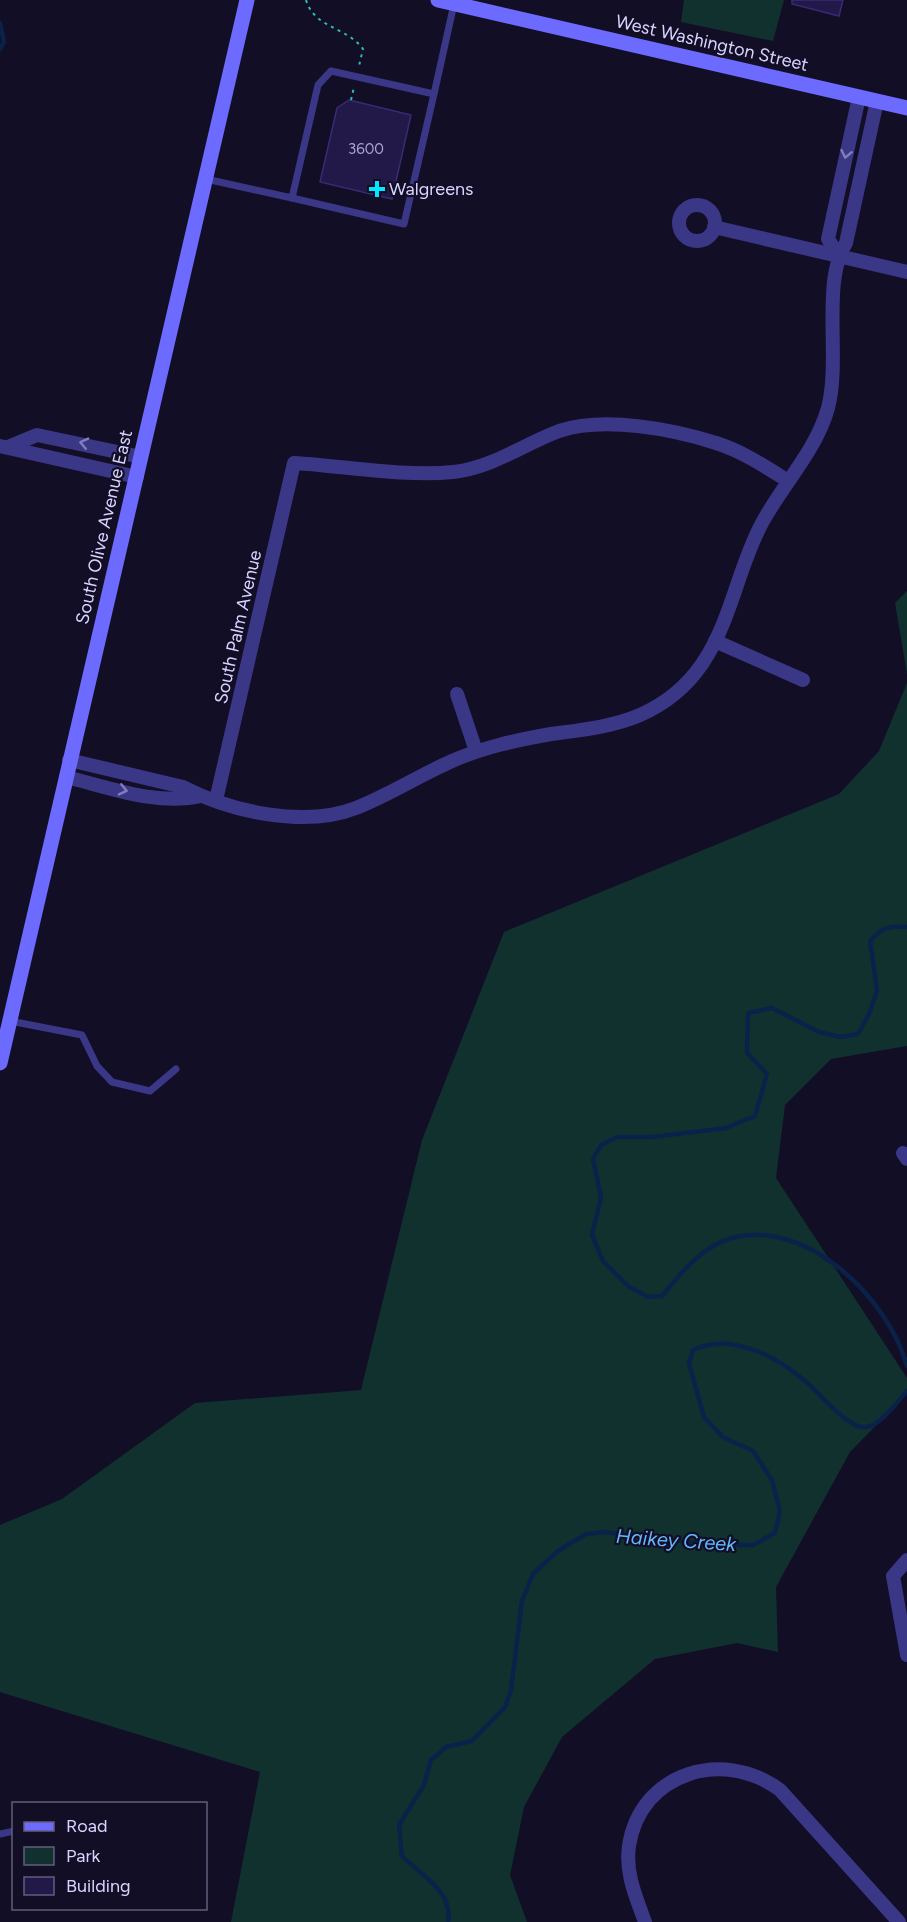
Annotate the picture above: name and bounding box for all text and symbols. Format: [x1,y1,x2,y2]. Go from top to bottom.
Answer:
street label: West Washington Street [614,10,811,76]
house number: 3600 [348,140,384,158]
one-way arrow [840,148,853,158]
place label: Walgreens [389,178,473,200]
marker: Walgreens [370,182,384,196]
street label: South Olive Avenue East [71,428,137,626]
one-way arrow [79,438,89,451]
street label: South Palm Avenue [210,548,266,706]
one-way arrow [117,783,127,796]
water label: Haikey Creek [615,1524,738,1556]
legend [12,1802,207,1910]
text: Road [66,1815,107,1837]
text: Park [66,1845,101,1867]
text: Building [66,1875,131,1897]

